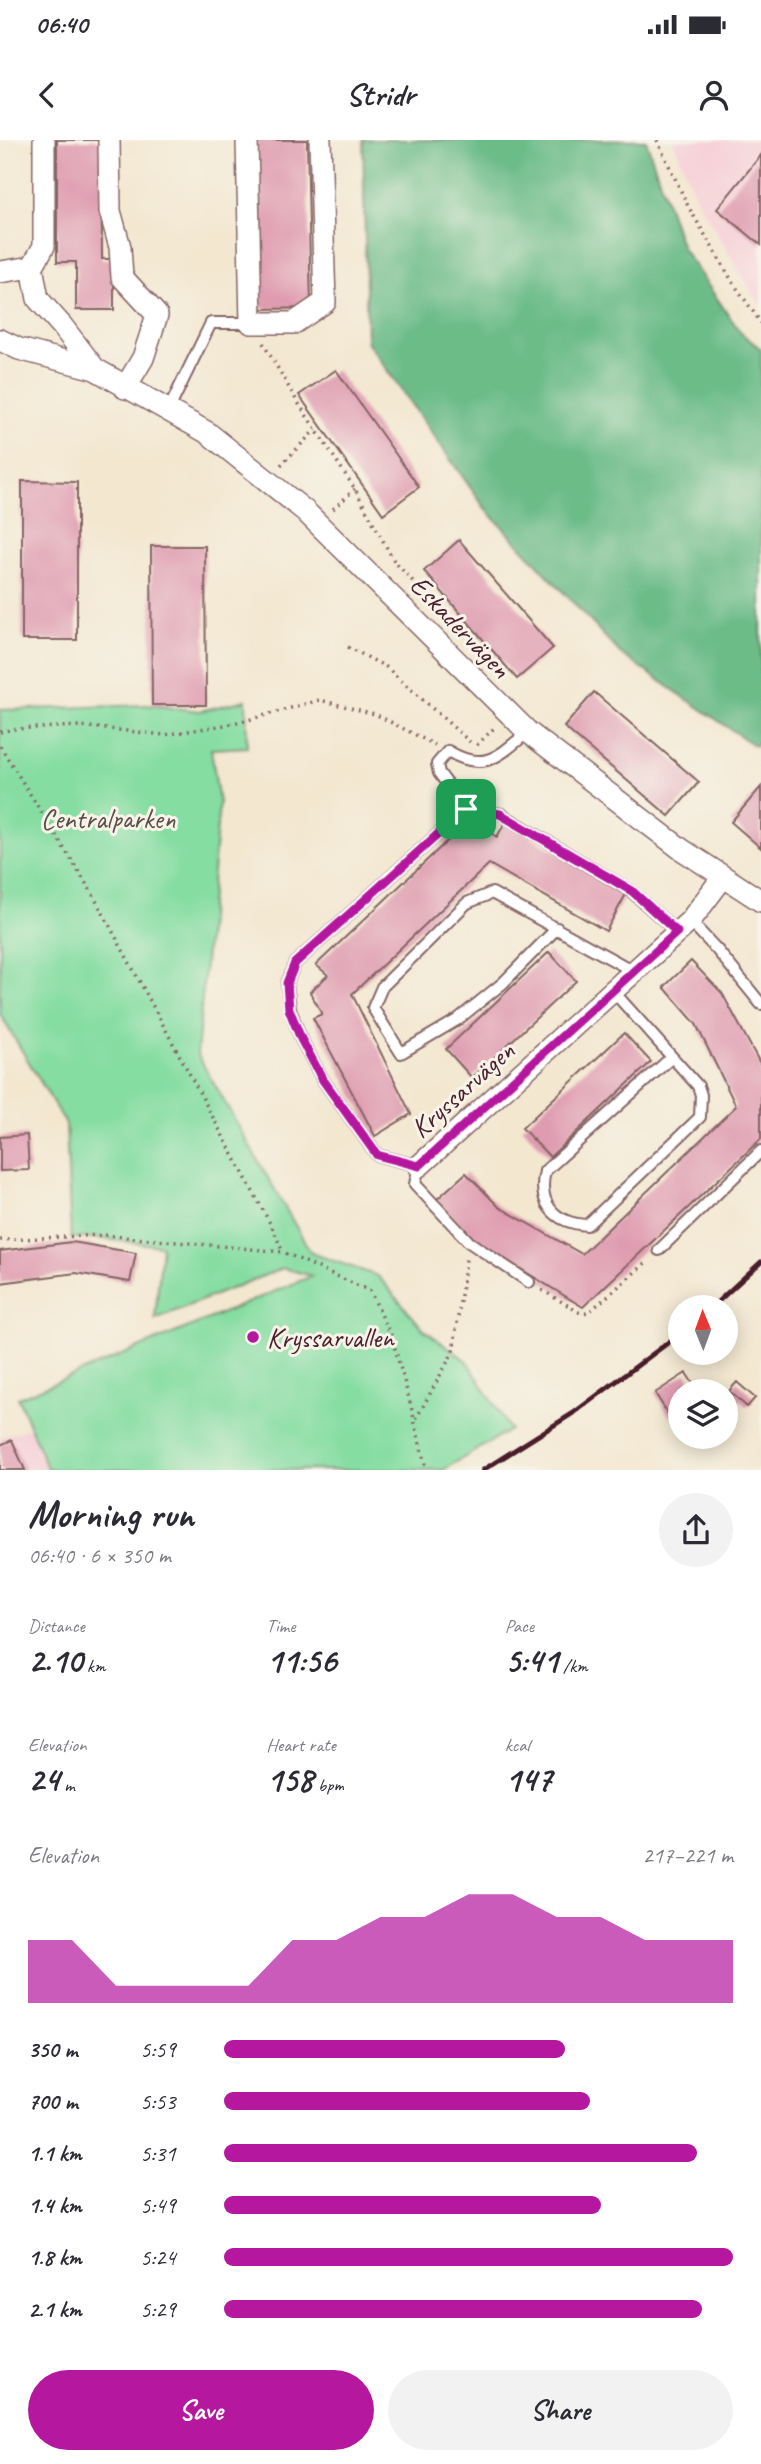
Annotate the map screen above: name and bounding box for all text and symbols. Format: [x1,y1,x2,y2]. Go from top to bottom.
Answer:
text: 06:40 [35,8,88,41]
text: Stridr [346,74,415,115]
icon: back [28,76,66,114]
icon: person [695,76,733,114]
street label: Eskadervägen [403,567,519,686]
pin [436,779,496,839]
icon: arrive [447,790,485,828]
park label: Centralparken [41,801,176,836]
street label: Kryssarvägen [403,1033,522,1145]
north arrow [668,1295,738,1365]
map controls [668,1295,738,1449]
place label: Kryssarvallen [267,1320,395,1355]
marker: Kryssarvallen [245,1329,261,1345]
button: layers [668,1379,738,1449]
text: Morning run [28,1491,194,1538]
button: share [659,1493,733,1567]
text: 06:40 · 6 × 350 m [28,1541,171,1570]
text: Distance [28,1614,85,1638]
text: Time [266,1614,295,1638]
text: Pace [505,1614,534,1638]
text: 2.10 [28,1638,82,1683]
text: 11:56 [266,1638,336,1683]
text: 5:41 [505,1638,558,1683]
text: km [82,1654,105,1678]
text: /km [558,1654,588,1678]
text: Elevation [28,1733,86,1757]
text: Heart rate [266,1733,336,1757]
text: kcal [505,1733,530,1757]
text: 24 [28,1757,60,1802]
text: 158 [266,1757,313,1802]
text: 147 [505,1757,552,1802]
text: m [60,1773,75,1797]
text: bpm [313,1773,344,1797]
text: Elevation [28,1841,99,1870]
text: 217–221 m [642,1841,733,1870]
text: 350 m [28,2035,77,2064]
text: 5:59 [140,2035,176,2064]
text: 700 m [28,2087,78,2116]
text: 5:53 [140,2087,176,2116]
text: 1.1 km [28,2139,82,2168]
text: 5:31 [140,2139,176,2168]
text: 1.4 km [28,2191,82,2220]
text: 5:49 [140,2191,176,2220]
text: 1.8 km [28,2243,82,2272]
text: 5:24 [140,2243,176,2272]
text: 2.1 km [28,2295,82,2324]
text: 5:29 [140,2295,176,2324]
button: Save [28,2370,374,2450]
button: Share [388,2370,733,2450]

